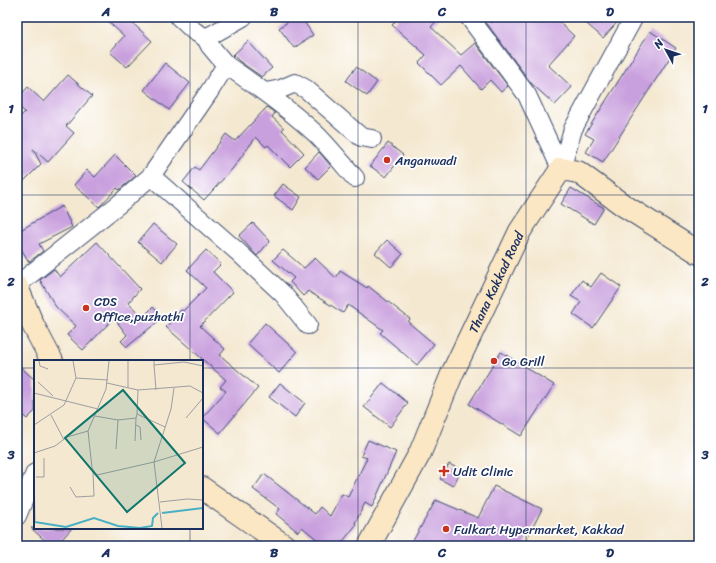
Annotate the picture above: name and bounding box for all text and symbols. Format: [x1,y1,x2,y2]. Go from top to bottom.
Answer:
text: A [101,0,110,23]
text: B [270,0,279,23]
text: C [437,0,447,23]
text: D [606,0,614,23]
north arrow [646,30,686,70]
text: N [648,35,669,54]
text: 1 [8,97,14,120]
text: 1 [702,97,708,120]
place label: Anganwadi [394,149,457,172]
marker: Anganwadi [382,155,392,165]
street label: Thana Kakkad Road [462,227,531,337]
text: 2 [6,270,15,293]
text: 2 [700,270,709,293]
place label: CDS Office,puzhathi [94,290,184,328]
marker: CDS Office,puzhathi [81,303,91,313]
place label: Go Grill [502,350,545,373]
marker: Go Grill [489,356,499,366]
inset map [34,360,203,529]
text: 3 [6,443,15,466]
text: 3 [700,443,709,466]
place label: Udit Clinic [453,460,514,483]
marker: Udit Clinic [438,465,450,477]
place label: Fulkart Hypermarket, Kakkad [454,518,625,541]
marker: Fulkart Hypermarket, Kakkad [441,524,451,534]
text: A [101,541,110,563]
text: B [270,541,279,563]
text: C [437,541,447,563]
text: D [606,541,614,563]

